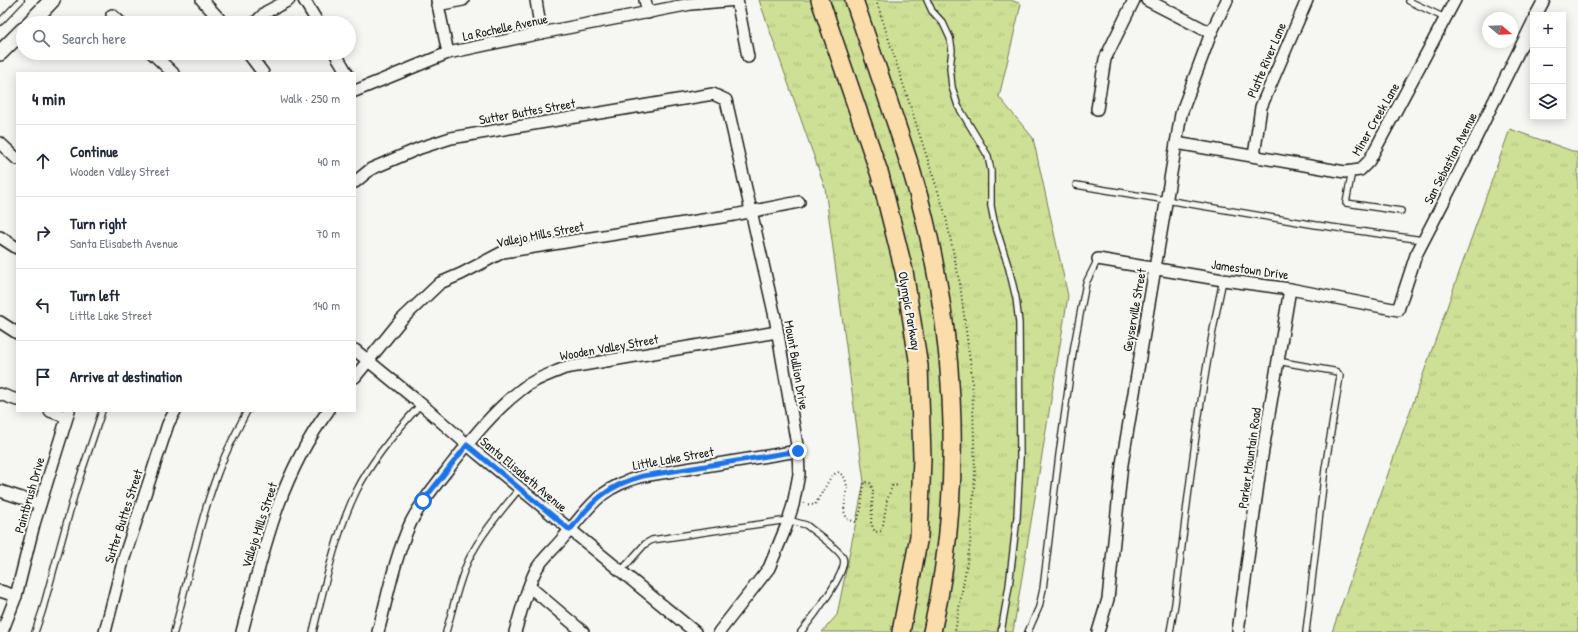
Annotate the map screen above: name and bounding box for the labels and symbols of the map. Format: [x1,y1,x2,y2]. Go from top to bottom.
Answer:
street label: La Rochelle Avenue [461,9,549,45]
north arrow [1482,12,1518,48]
street label: Platte River Lane [1242,20,1290,100]
street label: Miner Creek Lane [1347,79,1403,159]
street label: Sutter Buttes Street [477,94,577,128]
street label: San Sebastian Avenue [1419,109,1481,207]
street label: Vallejo Mills Street [495,217,586,251]
street label: Jamestown Drive [1210,255,1290,283]
street label: Geyserville Street [1118,266,1150,353]
street label: Olympic Parkway [894,270,926,352]
street label: Mount Bullion Drive [780,319,814,411]
street label: Wooden Valley Street [558,329,660,365]
street label: Parker Mountain Road [1233,406,1265,510]
street label: Santa Elisabeth Avenue [477,432,571,516]
street label: Little Lake Street [631,442,715,474]
route end [789,442,807,460]
street label: Paintbrush Drive [10,455,48,535]
street label: Sutter Buttes Street [99,466,147,565]
street label: Vallejo Mills Street [237,479,281,570]
route start [414,492,432,510]

